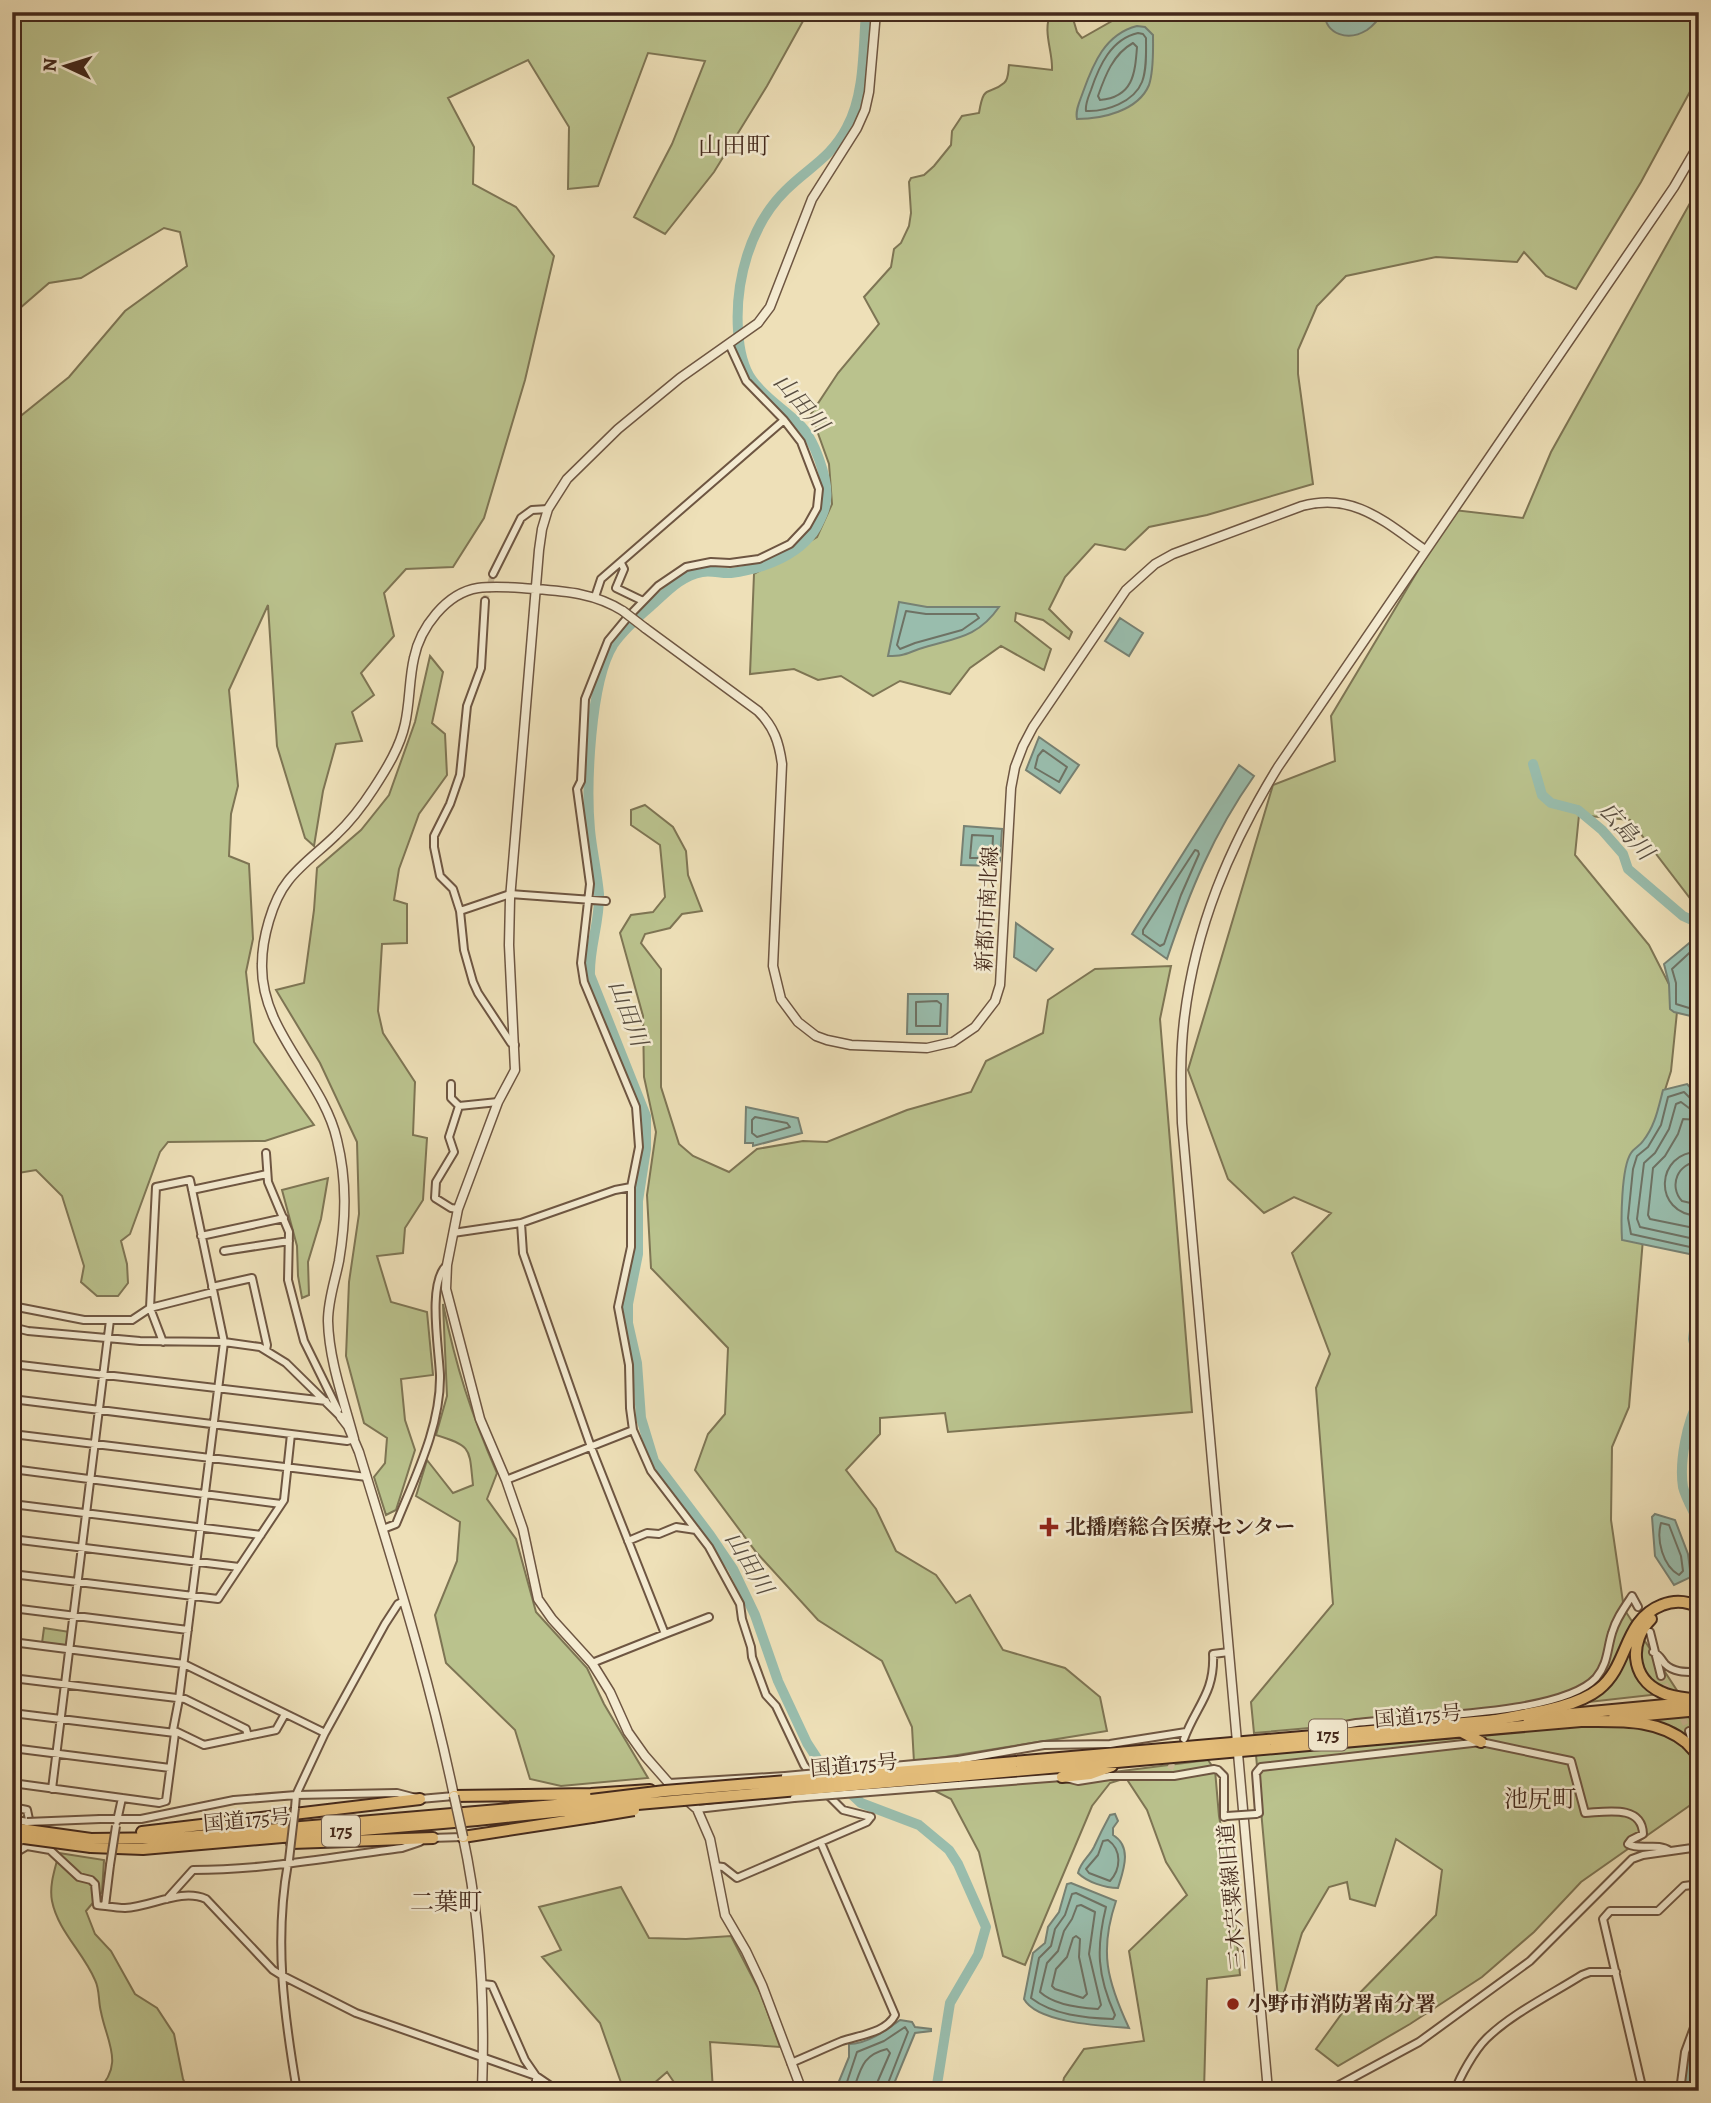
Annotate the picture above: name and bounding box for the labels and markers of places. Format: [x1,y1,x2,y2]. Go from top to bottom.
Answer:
place label: 北播磨総合医療センター [1065,1513,1295,1541]
marker: 北播磨総合医療センター [1039,1517,1059,1537]
place label: 小野市消防署南分署 [1247,1990,1436,2018]
marker: 小野市消防署南分署 [1225,1996,1241,2012]

